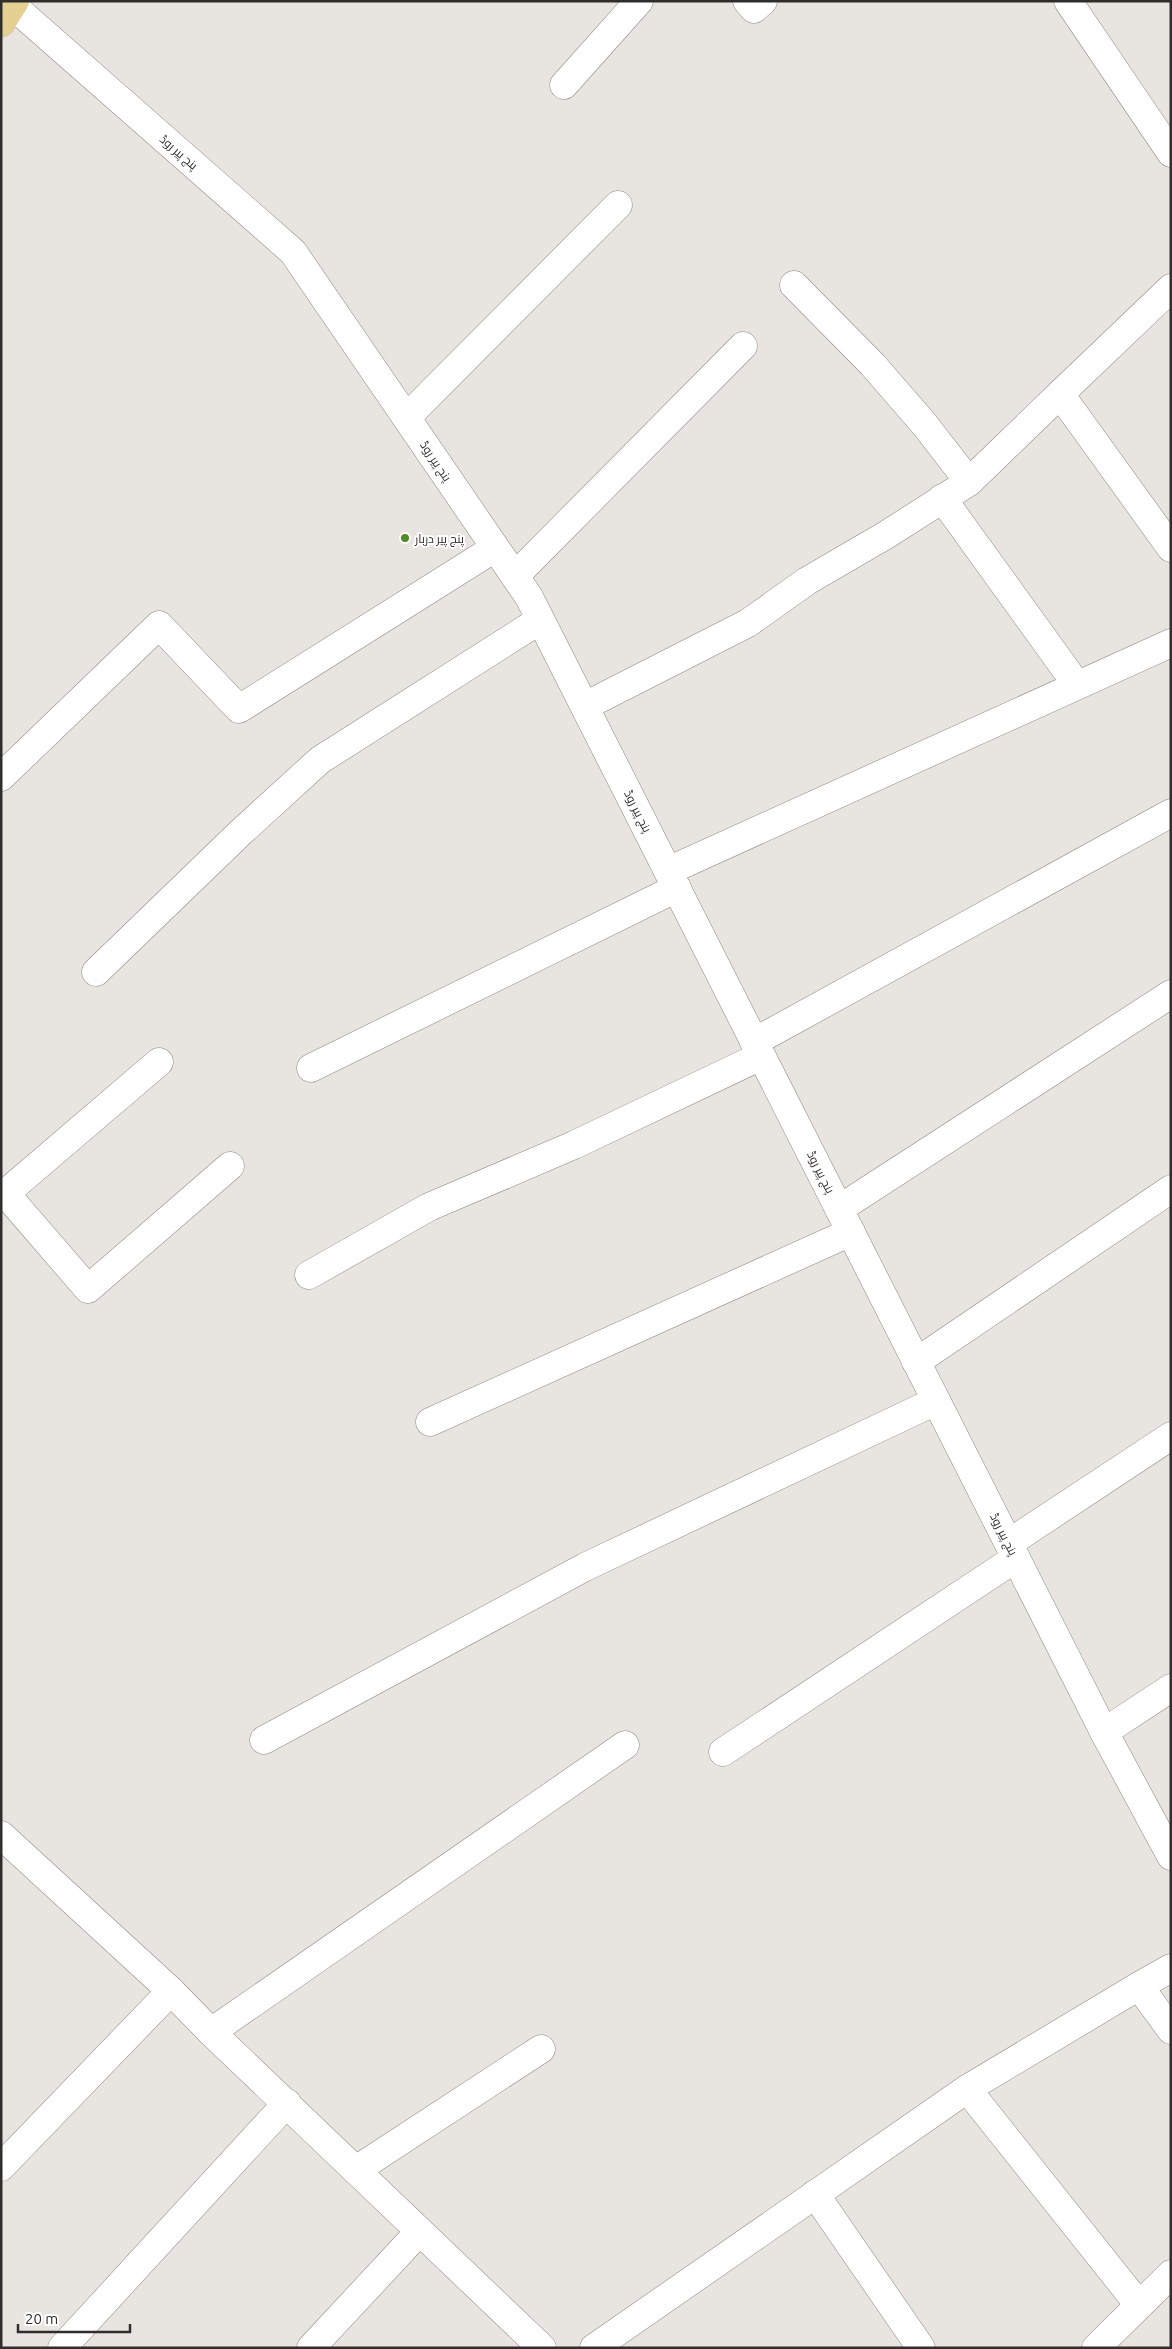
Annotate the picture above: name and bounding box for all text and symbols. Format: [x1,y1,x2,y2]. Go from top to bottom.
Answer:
street label: پنج پیر روڈ [156,132,201,175]
street label: پنج پیر روڈ [415,438,455,486]
marker: پنج پیر دربار [399,532,411,544]
place label: پنج پیر دربار [414,532,465,548]
street label: پنج پیر روڈ [619,788,655,836]
street label: پنج پیر روڈ [802,1149,838,1197]
street label: پنج پیر روڈ [985,1511,1021,1559]
scale bar [18,2302,130,2334]
text: 20 m [25,2310,58,2327]

